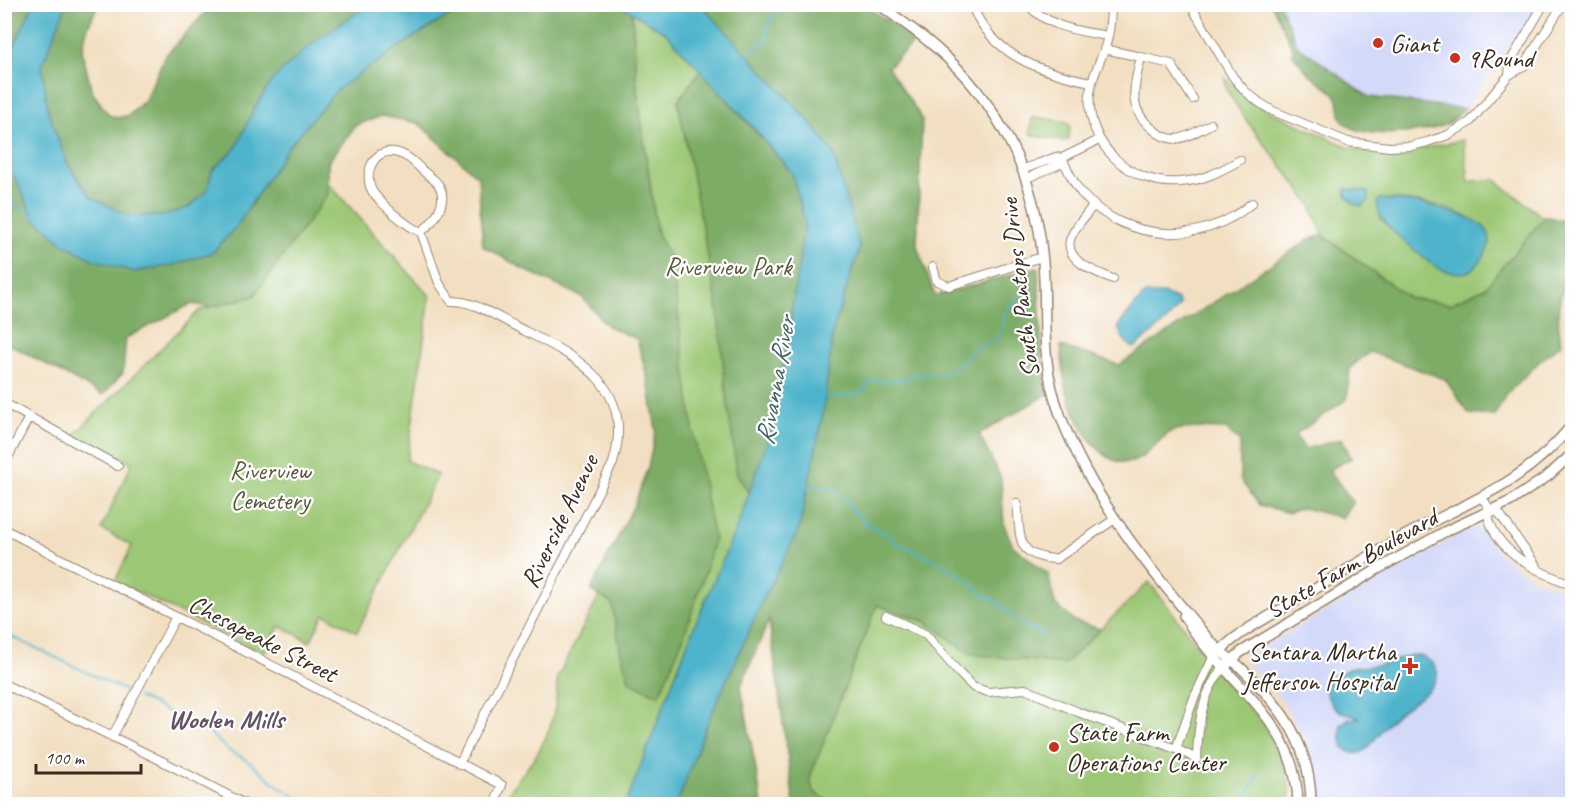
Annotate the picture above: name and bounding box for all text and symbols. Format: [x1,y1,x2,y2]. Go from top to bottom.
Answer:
place label: Giant [1390,27,1441,60]
marker: Giant [1371,36,1385,50]
place label: 9Round [1467,42,1537,75]
marker: 9Round [1448,51,1462,65]
street label: South Pantops Drive [992,195,1047,380]
park label: Riverview Park [664,250,794,283]
water label: Rivanna River [747,310,804,447]
street label: Riverside Avenue [513,447,607,593]
park label: Riverview Cemetery [230,454,313,517]
street label: State Farm Boulevard [1259,499,1446,626]
street label: Chesapeake Street [183,587,345,691]
place label: Sentara Martha Jefferson Hospital [1240,635,1401,698]
marker: Sentara Martha Jefferson Hospital [1401,657,1419,675]
district label: Woolen Mills [168,702,287,736]
place label: State Farm Operations Center [1066,716,1227,779]
scale bar [36,737,141,775]
marker: State Farm Operations Center [1047,740,1061,754]
text: 100 m [45,747,86,769]

